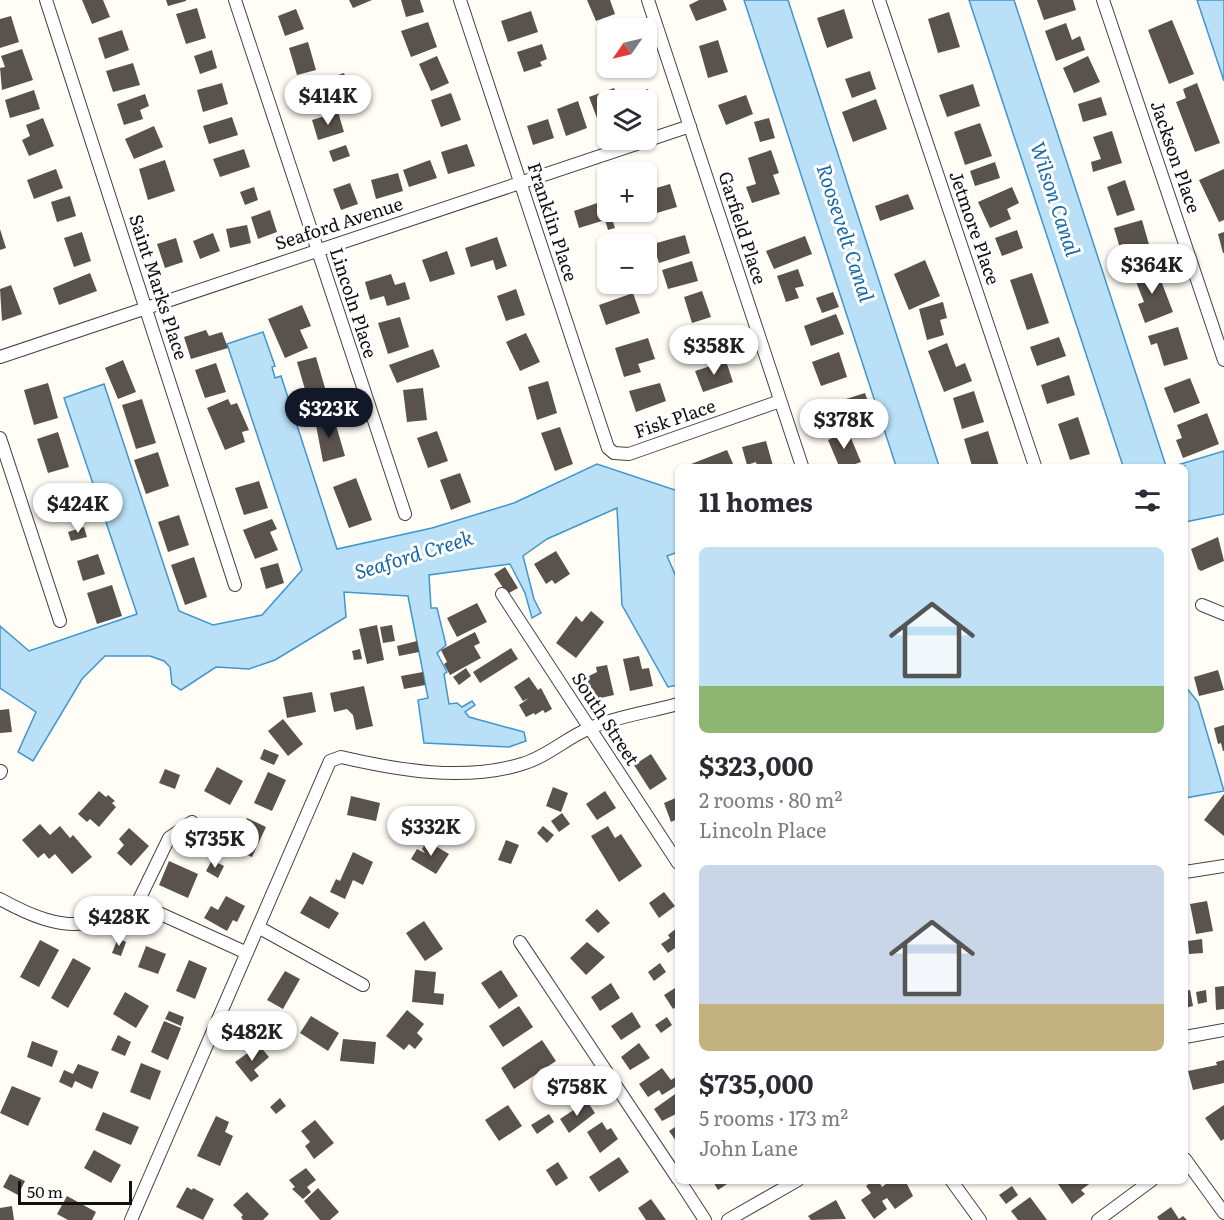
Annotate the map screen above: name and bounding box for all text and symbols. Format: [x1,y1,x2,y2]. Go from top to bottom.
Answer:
north arrow [597,18,657,78]
map controls [597,18,657,294]
pin: $414K [286,75,370,126]
text: $414K [298,79,358,109]
button: layers [597,90,657,150]
street label: Jackson Place [1145,97,1208,216]
water label: Wilson Canal [1024,137,1090,260]
street label: Franklin Place [521,158,585,285]
water label: Roosevelt Canal [810,159,883,306]
button: + [597,162,657,222]
street label: Jetmore Place [943,167,1008,288]
street label: Garfield Place [712,168,774,288]
street label: Seaford Avenue [271,189,406,256]
street label: Saint Marks Place [123,210,196,363]
button: − [597,234,657,294]
street label: Lincoln Place [324,244,385,361]
pin: $364K [1110,244,1194,295]
text: $364K [1121,248,1183,278]
pin: $358K [672,325,756,376]
text: $358K [683,329,745,359]
pin: $323K [287,388,371,439]
street label: Fisk Place [630,391,719,444]
text: $323K [299,392,359,422]
pin: $378K [802,399,886,450]
text: $378K [814,403,874,433]
text: 11 homes [699,481,813,520]
pin: $424K [36,483,120,534]
icon: filters [1131,484,1164,517]
text: $424K [47,487,109,517]
water label: Seaford Creek [351,521,476,585]
icon: home [878,586,986,694]
street label: South Street [566,666,647,771]
text: $323,000 [699,745,814,784]
text: 2 rooms · 80 m² [699,784,842,814]
pin: $332K [389,806,473,857]
text: $332K [401,810,461,840]
text: Lincoln Place [699,814,826,844]
pin: $735K [173,818,257,869]
text: $735K [185,822,245,852]
pin: $428K [77,896,161,947]
text: $428K [88,900,150,930]
icon: home [878,904,986,1012]
pin: $482K [210,1011,294,1062]
text: $482K [221,1015,283,1045]
text: $735,000 [699,1063,814,1102]
pin: $758K [535,1066,619,1117]
text: $758K [547,1070,607,1100]
text: 5 rooms · 173 m² [699,1102,848,1132]
text: John Lane [699,1132,798,1162]
scale bar [18,1178,132,1206]
text: 50 m [27,1179,63,1203]

